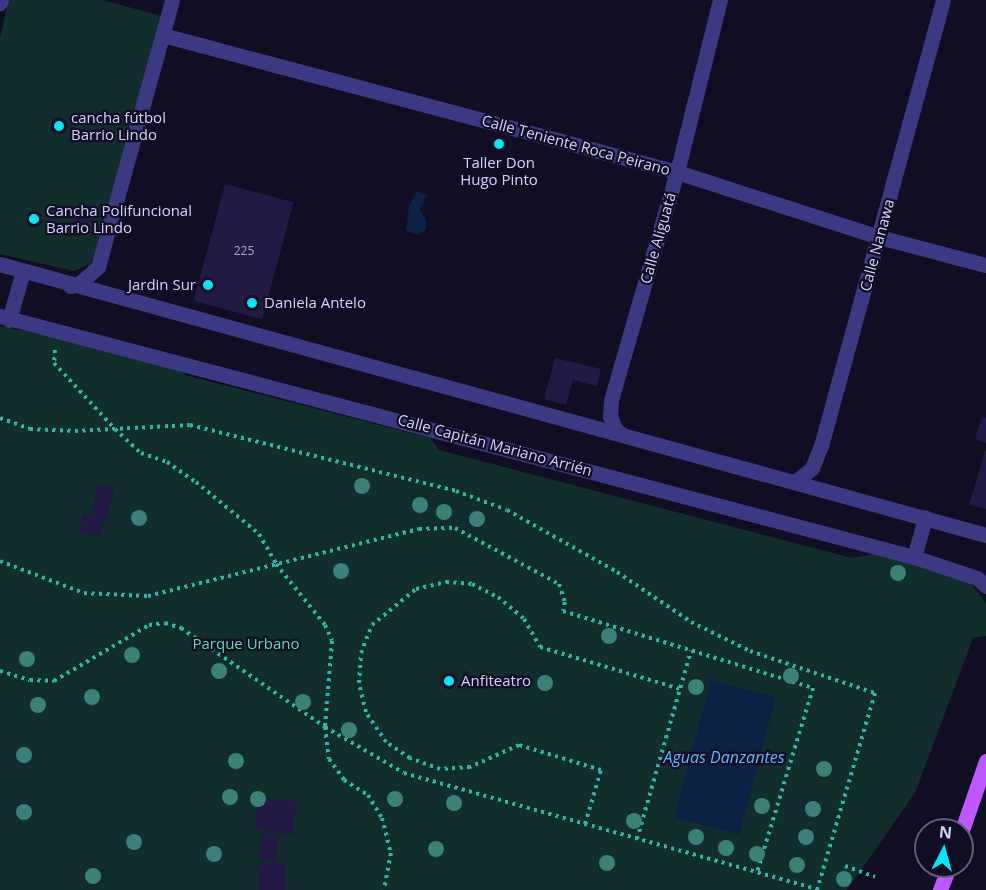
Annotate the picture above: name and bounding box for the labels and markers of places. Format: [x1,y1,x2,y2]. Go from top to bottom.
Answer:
place label: cancha fútbol Barrio Lindo [71,108,166,143]
marker: cancha fútbol Barrio Lindo [52,119,66,133]
marker: Taller Don Hugo Pinto [492,137,506,151]
place label: Taller Don Hugo Pinto [460,153,538,188]
place label: Cancha Polifuncional Barrio Lindo [46,201,192,236]
marker: Cancha Polifuncional Barrio Lindo [27,212,41,226]
place label: Jardin Sur [128,276,196,294]
marker: Jardin Sur [201,278,215,292]
place label: Daniela Antelo [264,294,366,312]
marker: Daniela Antelo [245,296,259,310]
place label: Anfiteatro [461,672,531,690]
marker: Anfiteatro [442,674,456,688]

